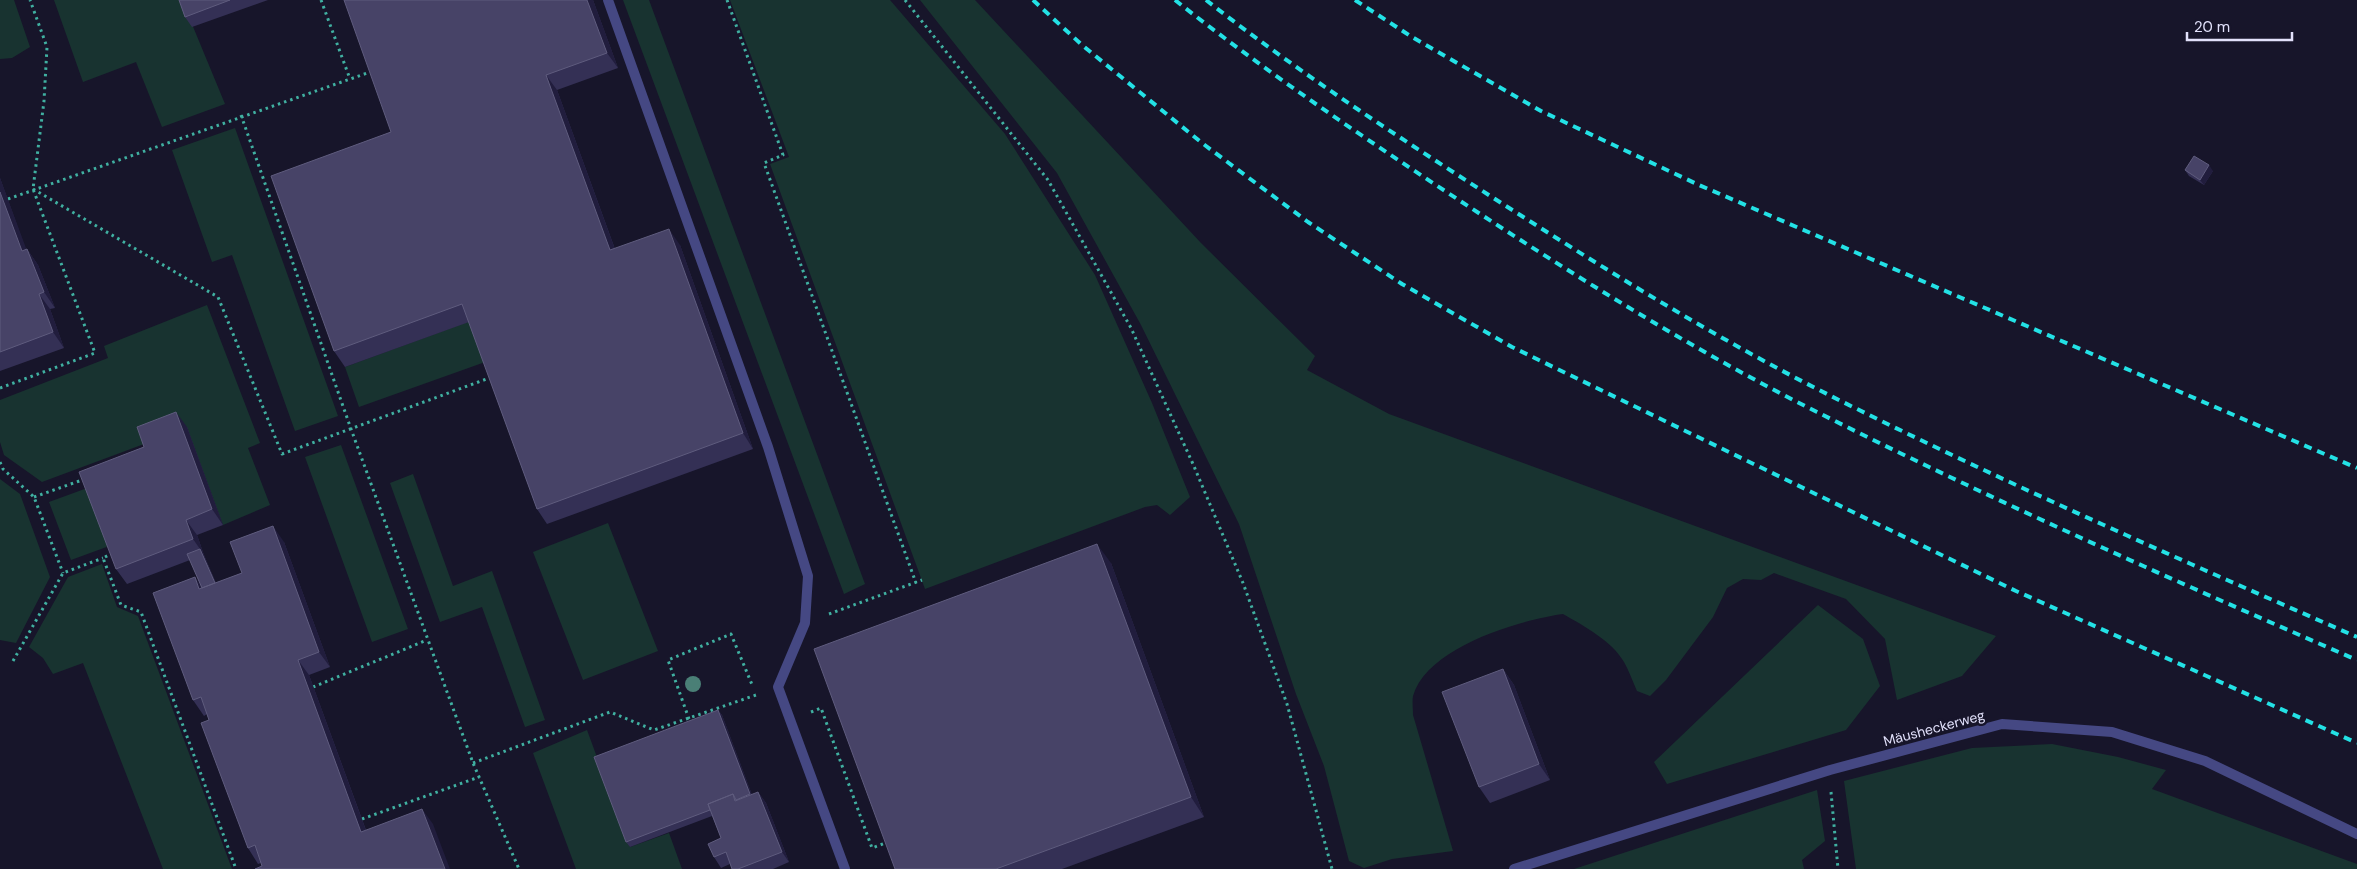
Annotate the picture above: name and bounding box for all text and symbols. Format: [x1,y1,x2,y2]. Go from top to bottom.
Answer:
scale bar [2187,10,2292,42]
text: 20 m [2194,17,2230,37]
street label: Mäusheckerweg [1881,706,1987,750]

